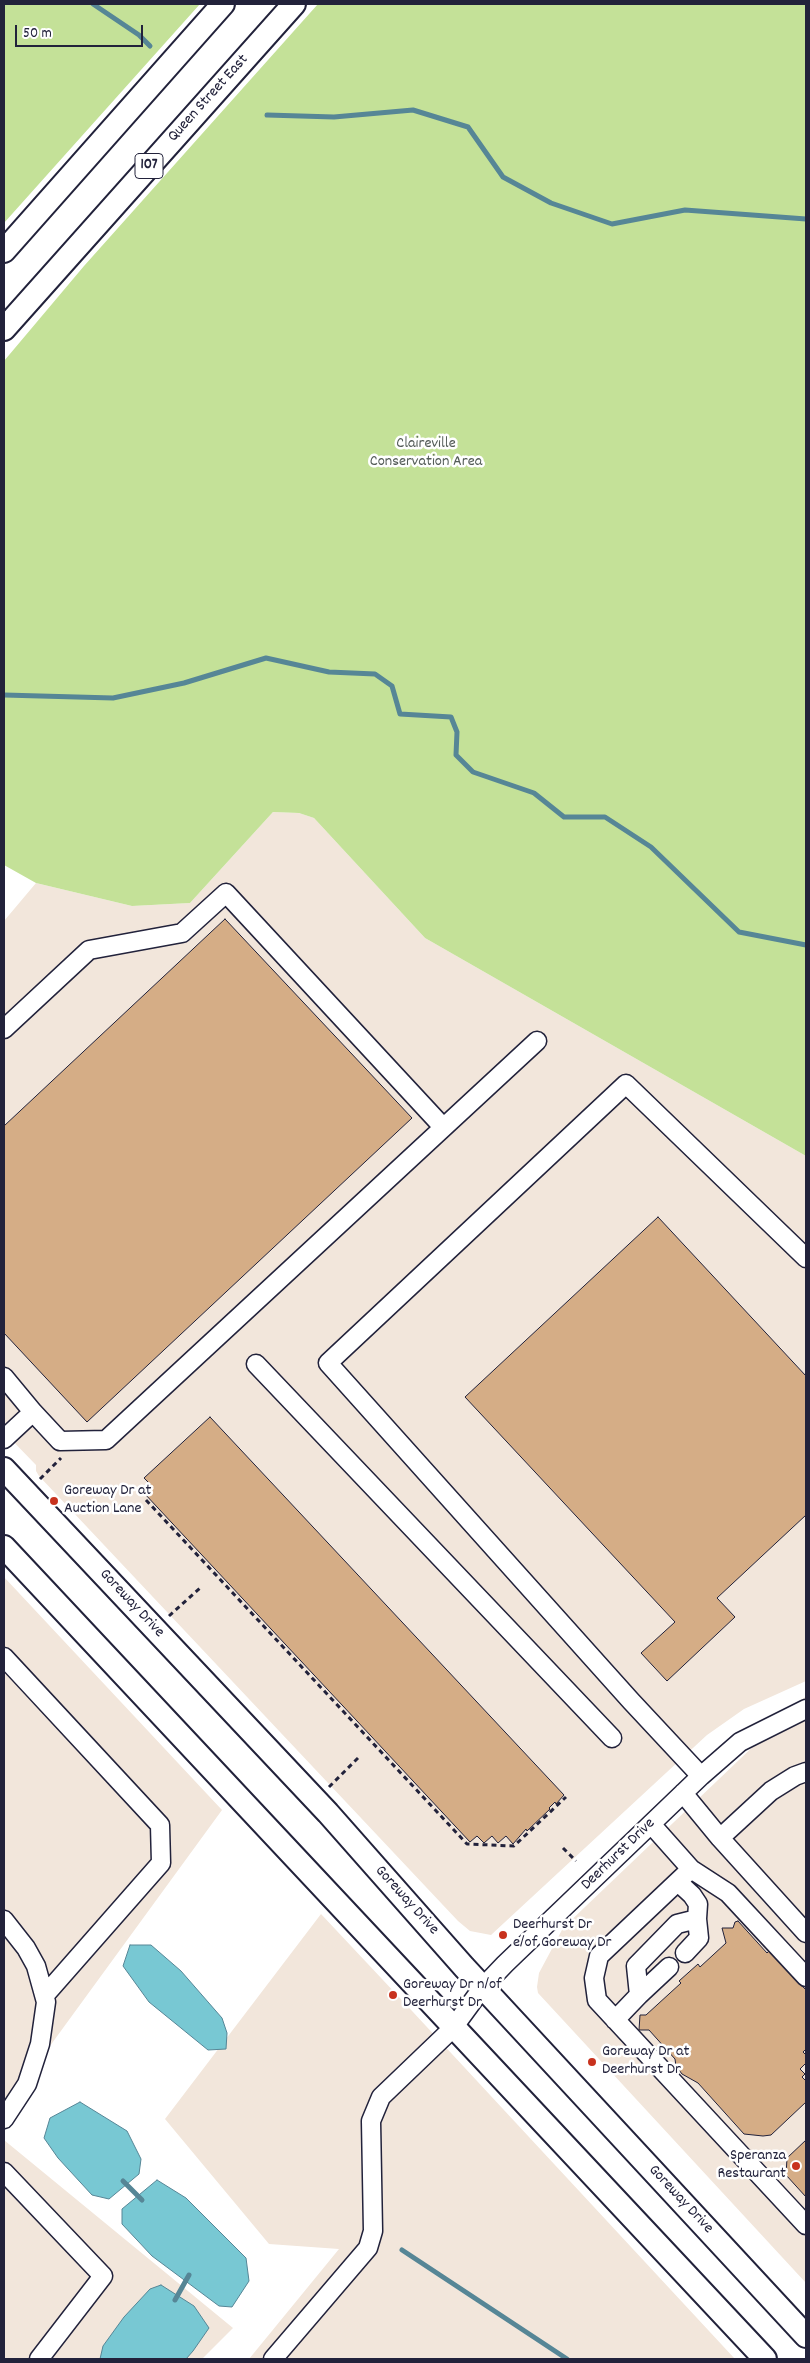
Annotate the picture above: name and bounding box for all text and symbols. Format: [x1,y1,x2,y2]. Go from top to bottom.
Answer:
scale bar [18,15,145,47]
text: 50 m [23,23,52,45]
street label: Queen Street East [165,51,253,147]
road number: 107 [135,154,163,178]
park label: Claireville Conservation Area [370,435,482,473]
place label: Goreway Dr at Auction Lane [64,1482,151,1520]
marker: Goreway Dr at Auction Lane [48,1495,60,1507]
street label: Goreway Drive [94,1566,168,1642]
street label: Deerhurst Drive [578,1815,660,1895]
street label: Goreway Drive [370,1862,442,1940]
place label: Deerhurst Dr e/of Goreway Dr [513,1916,611,1954]
marker: Deerhurst Dr e/of Goreway Dr [497,1929,509,1941]
place label: Goreway Dr n/of Deerhurst Dr [403,1976,502,2014]
marker: Goreway Dr n/of Deerhurst Dr [387,1989,399,2001]
place label: Goreway Dr at Deerhurst Dr [602,2043,689,2081]
marker: Goreway Dr at Deerhurst Dr [586,2056,598,2068]
place label: Speranza Restaurant [717,2147,786,2185]
marker: Speranza Restaurant [790,2160,802,2172]
street label: Goreway Drive [643,2162,717,2238]

